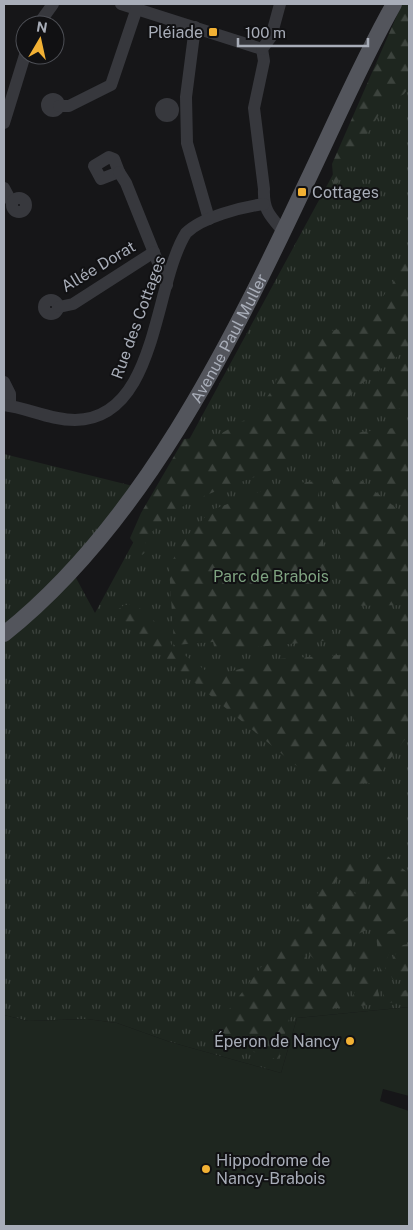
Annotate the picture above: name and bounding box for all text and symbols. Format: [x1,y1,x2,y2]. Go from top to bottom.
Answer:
north arrow [15,15,65,65]
scale bar [238,15,368,47]
text: N [35,18,49,36]
place label: Pléiade [148,23,203,42]
text: 100 m [245,24,286,41]
marker: Pléiade [207,26,219,38]
place label: Cottages [312,183,379,202]
marker: Cottages [296,186,308,198]
street label: Allée Dorat [58,237,139,296]
street label: Rue des Cottages [107,253,170,382]
street label: Avenue Paul Muller [187,271,271,407]
park label: Parc de Brabois [213,567,329,586]
place label: Éperon de Nancy [214,1031,340,1051]
marker: Éperon de Nancy [344,1035,356,1047]
place label: Hippodrome de Nancy-Brabois [216,1151,330,1188]
marker: Hippodrome de Nancy-Brabois [200,1163,212,1175]

